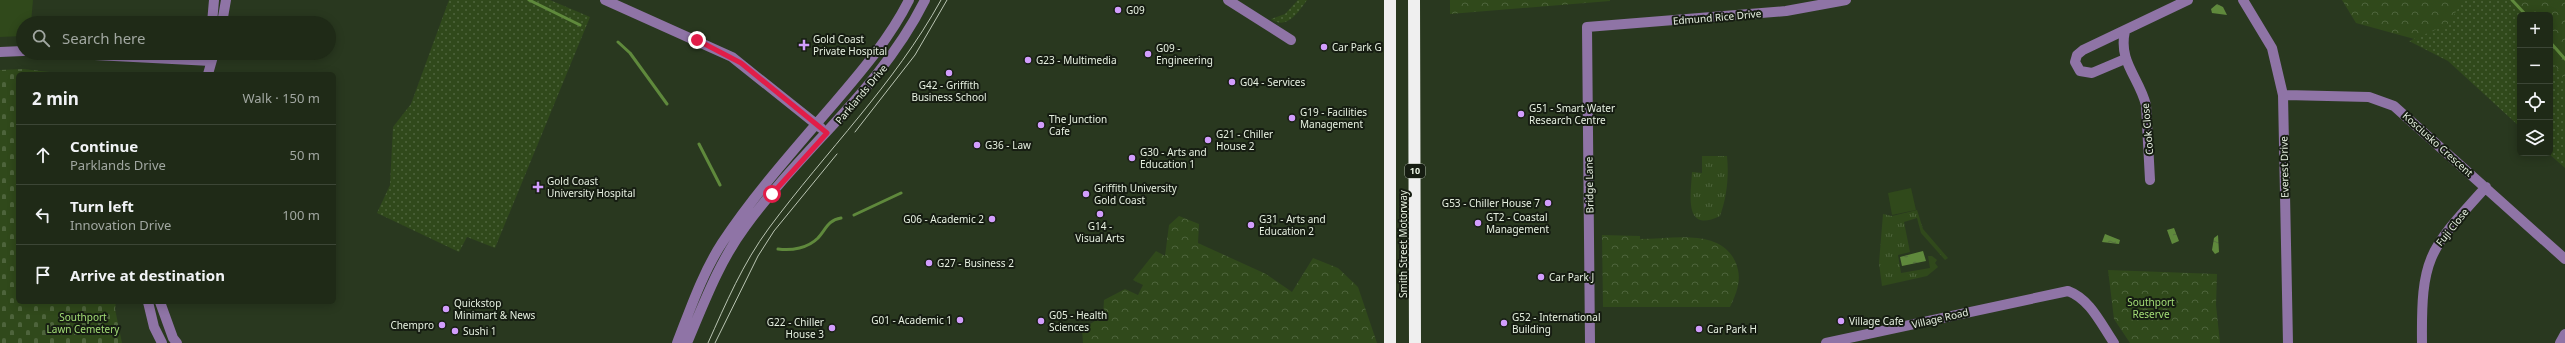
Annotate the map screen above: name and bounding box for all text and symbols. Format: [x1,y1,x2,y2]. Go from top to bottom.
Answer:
place label: G09 [1126,3,1145,17]
marker: G09 [1113,5,1123,15]
street label: Edmund Rice Drive [1672,6,1762,28]
map controls [2517,12,2553,156]
button: + [2517,12,2553,48]
search box [16,16,336,60]
icon: search [30,27,52,49]
text: Search here [62,28,145,48]
route end [688,31,706,49]
place label: Gold Coast Private Hospital [813,32,887,58]
marker: Gold Coast Private Hospital [798,39,810,51]
place label: Car Park G [1332,40,1382,54]
place label: G09 - Engineering [1156,41,1213,67]
marker: Car Park G [1319,42,1329,52]
button: − [2517,48,2553,84]
marker: G09 - Engineering [1143,49,1153,59]
place label: G23 - Multimedia [1036,53,1117,67]
marker: G23 - Multimedia [1023,55,1033,65]
street label: Parklands Drive [832,61,890,127]
marker: G42 - Griffith Business School [944,68,954,78]
place label: G04 - Services [1240,75,1306,89]
marker: G04 - Services [1227,77,1237,87]
place label: G42 - Griffith Business School [911,78,987,104]
button: locate [2517,84,2553,120]
text: 2 min [32,87,79,110]
text: Walk · 150 m [242,89,320,107]
place label: G51 - Smart Water Research Centre [1529,101,1615,127]
street label: Cook Close [2138,102,2156,155]
place label: G19 - Facilities Management [1300,105,1367,131]
marker: G51 - Smart Water Research Centre [1516,109,1526,119]
street label: Kosciusko Crescent [2400,109,2477,180]
place label: The Junction Cafe [1049,112,1107,138]
marker: G19 - Facilities Management [1287,113,1297,123]
marker: The Junction Cafe [1036,120,1046,130]
button: layers [2517,120,2553,156]
place label: G21 - Chiller House 2 [1216,127,1273,153]
marker: G21 - Chiller House 2 [1203,135,1213,145]
text: Continue [70,136,138,156]
street label: Everest Drive [2276,136,2292,198]
place label: G36 - Law [985,138,1031,152]
marker: G36 - Law [972,140,982,150]
icon: ahead [32,144,54,166]
place label: G30 - Arts and Education 1 [1140,145,1207,171]
text: 50 m [290,146,320,164]
marker: G30 - Arts and Education 1 [1127,153,1137,163]
text: Parklands Drive [70,156,166,174]
street label: Bridge Lane [1582,156,1596,213]
road number: 10 [1405,164,1425,178]
place label: Gold Coast University Hospital [547,174,635,200]
marker: Gold Coast University Hospital [532,181,544,193]
place label: Griffith University Gold Coast [1094,181,1178,207]
route start [763,185,781,203]
marker: Griffith University Gold Coast [1081,189,1091,199]
street label: Smith Street Motorway [1396,189,1410,298]
text: Turn left [70,196,134,216]
place label: G53 - Chiller House 7 [1442,196,1540,210]
marker: G53 - Chiller House 7 [1543,198,1553,208]
icon: left [32,204,54,226]
street label: Fuji Close [2433,205,2472,249]
text: 100 m [282,206,320,224]
marker: G14 - Visual Arts [1095,209,1105,219]
place label: GT2 - Coastal Management [1486,210,1549,236]
place label: G06 - Academic 2 [903,212,984,226]
place label: G31 - Arts and Education 2 [1259,212,1326,238]
marker: G06 - Academic 2 [987,214,997,224]
text: Innovation Drive [70,216,171,234]
marker: GT2 - Coastal Management [1473,218,1483,228]
place label: G14 - Visual Arts [1075,219,1125,245]
marker: G31 - Arts and Education 2 [1246,220,1256,230]
place label: G27 - Business 2 [937,256,1014,270]
marker: G27 - Business 2 [924,258,934,268]
icon: arrive [32,264,54,286]
text: Arrive at destination [70,265,225,285]
place label: Car Park J [1549,270,1594,284]
marker: Car Park J [1536,272,1546,282]
park label: Southport Reserve [2127,295,2175,321]
place label: Quickstop Minimart & News [454,296,536,322]
marker: Quickstop Minimart & News [441,304,451,314]
street label: Village Road [1910,305,1970,331]
place label: G05 - Health Sciences [1049,308,1107,334]
park label: Southport Lawn Cemetery [47,310,120,336]
place label: G52 - International Building [1512,310,1601,336]
place label: G01 - Academic 1 [871,313,952,327]
place label: Village Cafe [1849,314,1904,328]
place label: G22 - Chiller House 3 [767,315,824,341]
marker: G01 - Academic 1 [955,315,965,325]
marker: G05 - Health Sciences [1036,316,1046,326]
marker: Village Cafe [1836,316,1846,326]
place label: Chempro [390,318,434,332]
marker: G52 - International Building [1499,318,1509,328]
marker: Chempro [437,320,447,330]
place label: Car Park H [1707,322,1757,336]
marker: G22 - Chiller House 3 [827,323,837,333]
place label: Sushi 1 [463,324,497,338]
marker: Car Park H [1694,324,1704,334]
marker: Sushi 1 [450,326,460,336]

